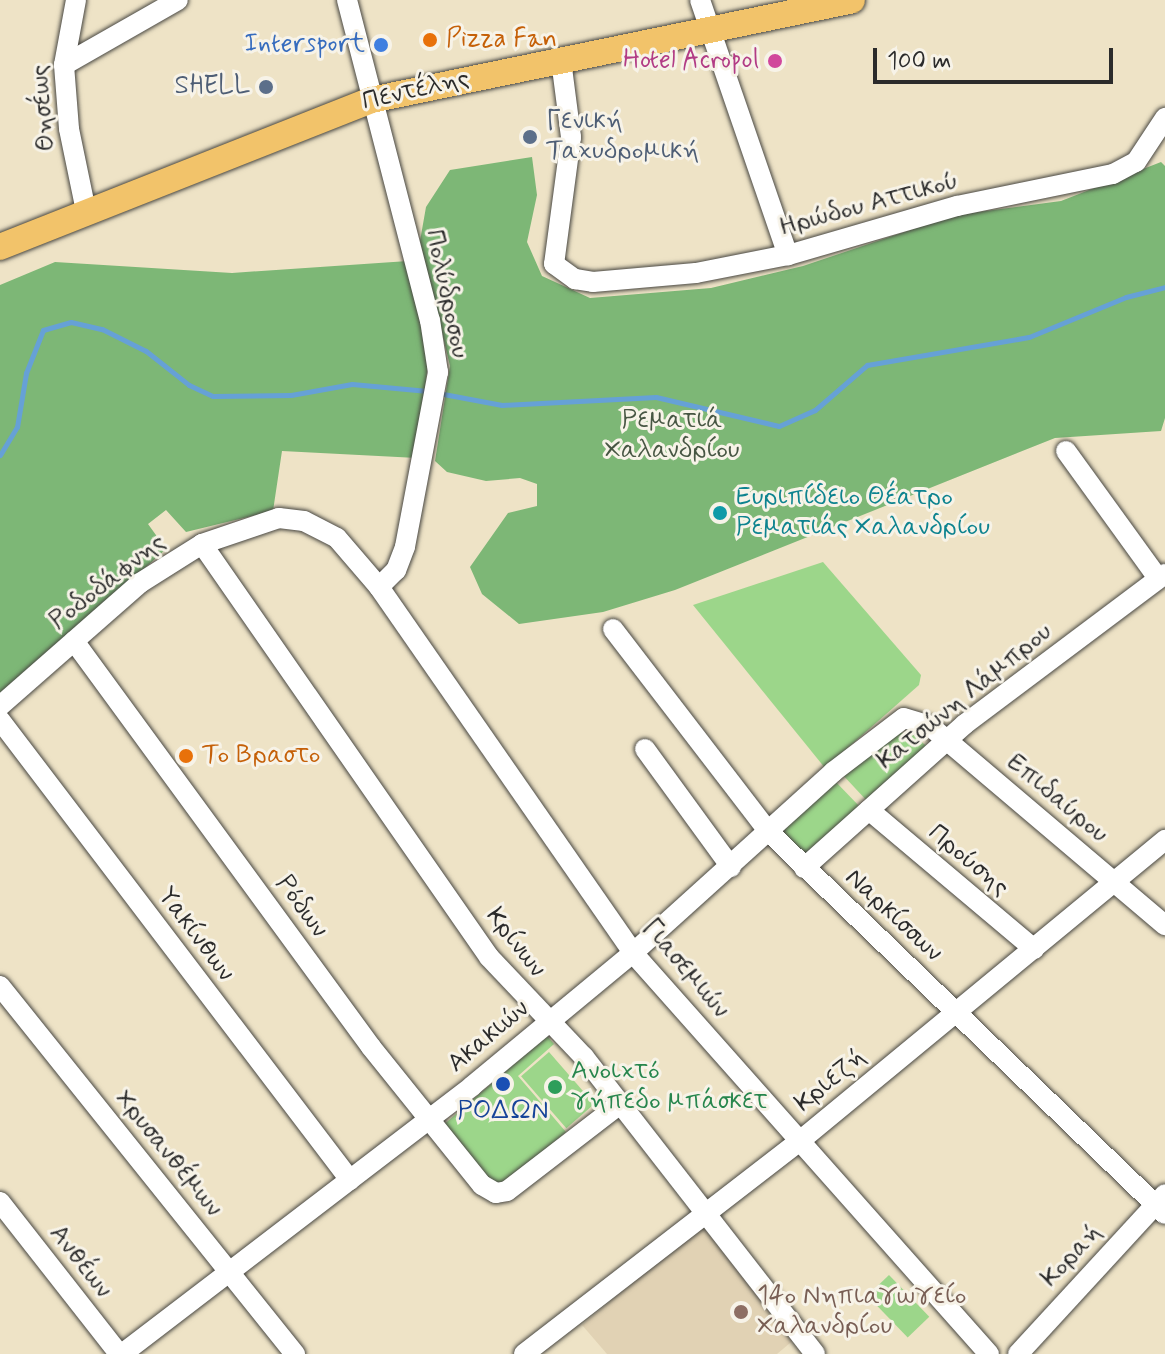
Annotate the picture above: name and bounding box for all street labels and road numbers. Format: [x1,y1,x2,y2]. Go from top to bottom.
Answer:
street label: Θησέως [25,63,63,153]
street label: Πεντέλης [359,64,473,118]
street label: Ηρώδου Αττικού [776,166,962,244]
street label: Πολύδροσου [417,227,475,361]
street label: Ροδοδάφνης [44,527,172,637]
street label: Κατσώνη Λάμπρου [871,617,1059,777]
street label: Επιδαύρου [1000,748,1114,850]
street label: Προύσης [921,818,1015,904]
street label: Ναρκίσσων [838,863,948,969]
street label: Ρόδων [268,870,334,944]
street label: Υακίνθων [150,882,240,988]
street label: Κρίνων [478,902,552,984]
street label: Γιασεμιών [634,913,736,1025]
street label: Ακακιών [442,994,536,1080]
street label: Κριεζή [789,1042,873,1120]
street label: Χρυσανθέμων [107,1084,229,1224]
street label: Κοραή [1035,1218,1109,1294]
street label: Ανθέων [42,1219,118,1305]

